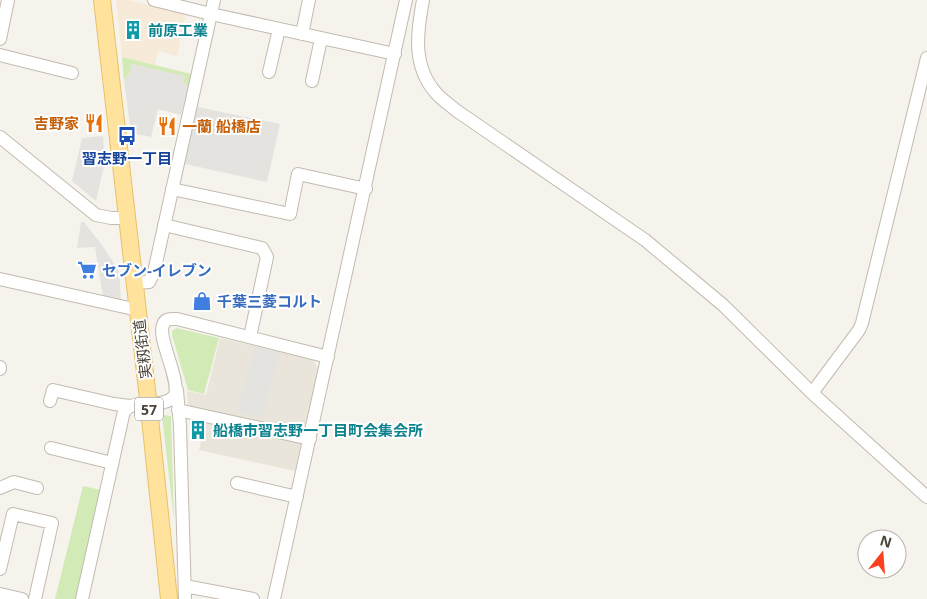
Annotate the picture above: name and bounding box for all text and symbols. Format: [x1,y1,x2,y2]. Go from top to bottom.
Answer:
building icon: 前原工業 [122,19,144,41]
place label: 前原工業 [148,20,208,40]
restaurant icon: 吉野家 [83,112,105,134]
place label: 吉野家 [34,113,79,133]
restaurant icon: 一蘭 船橋店 [156,115,178,137]
place label: 一蘭 船橋店 [182,116,261,136]
bus stop icon: 習志野一丁目 [116,125,138,147]
place label: 習志野一丁目 [82,148,172,168]
supermarket icon: セブン-イレブン [76,259,98,281]
place label: セブン-イレブン [102,260,212,280]
shop icon: 千葉三菱コルト [191,290,213,312]
place label: 千葉三菱コルト [217,291,322,311]
street label: 実籾街道 [128,318,156,380]
road number: 57 [135,398,163,420]
building icon: 船橋市習志野一丁目町会集会所 [187,419,209,441]
place label: 船橋市習志野一丁目町会集会所 [213,420,423,440]
north arrow [857,529,907,579]
text: N [878,530,894,552]

